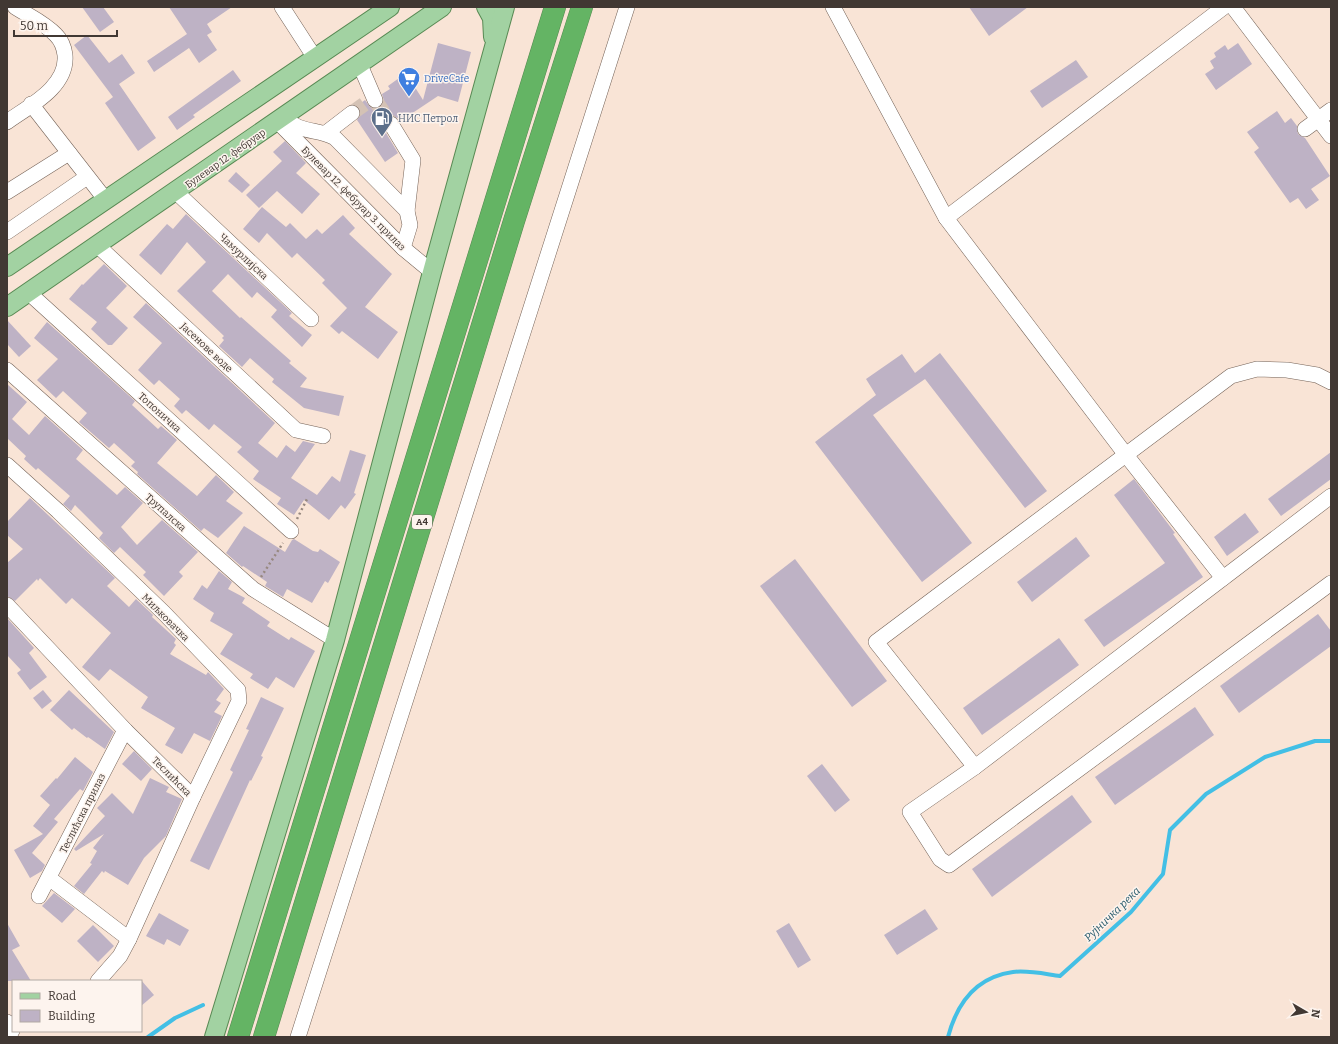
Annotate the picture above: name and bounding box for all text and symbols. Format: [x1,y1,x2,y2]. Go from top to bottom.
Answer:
scale bar [14,12,117,38]
text: 50 m [20,19,49,33]
supermarket icon: DriveCafe [396,65,422,98]
place label: DriveCafe [424,73,469,85]
fuel station icon: НИС Петрол [369,105,395,138]
place label: НИС Петрол [398,113,458,125]
street label: Булевар 12. фебруар [182,126,268,191]
street label: Булевар 12. фебруар 3. прилаз [299,143,409,253]
street label: Чамурлијска [216,231,271,283]
street label: Јасенове воде [177,320,235,375]
street label: Топоничка [135,390,184,435]
street label: Трупалска [142,491,189,535]
road number: A4 [412,515,432,529]
street label: Миљковачка [139,591,192,644]
street label: Теслићска [149,755,194,799]
street label: Теслићска прилаз [58,771,108,855]
water label: Рујничка река [1082,884,1143,944]
legend [12,980,142,1032]
text: Road [48,989,76,1003]
north arrow [1286,992,1326,1032]
text: N [1308,1008,1322,1019]
text: Building [48,1009,95,1023]

